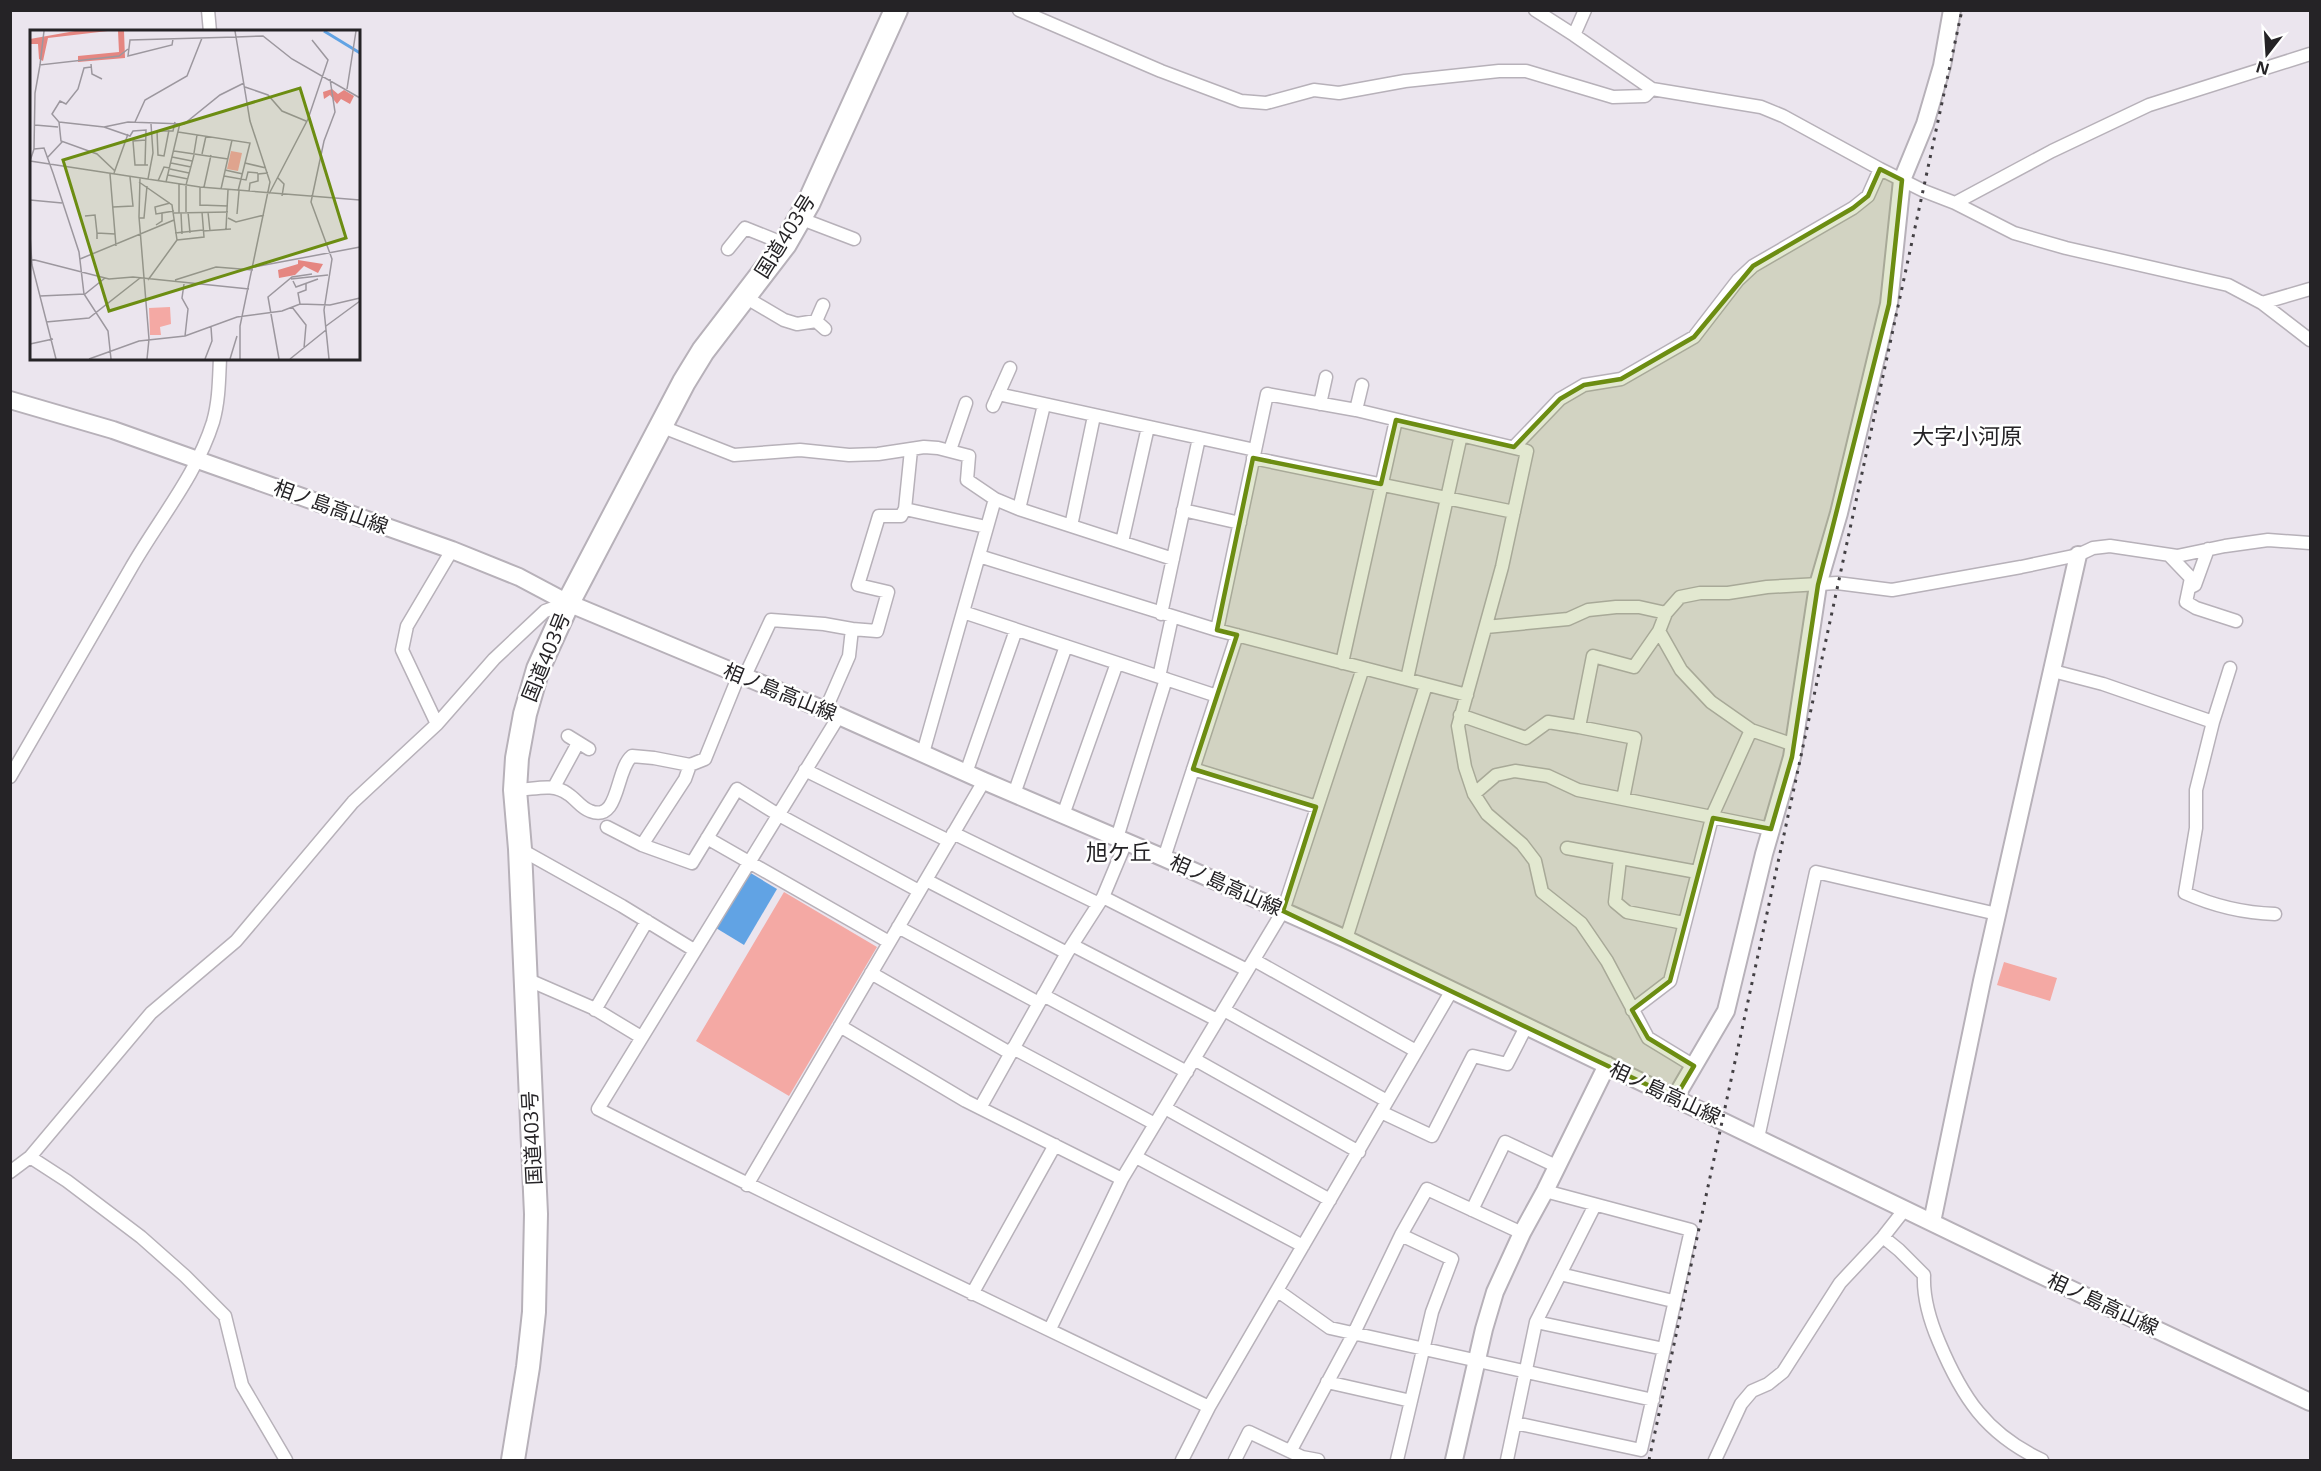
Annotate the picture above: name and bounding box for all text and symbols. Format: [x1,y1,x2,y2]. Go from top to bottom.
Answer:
north arrow [2237,24,2297,84]
inset map [30,30,360,360]
text: N [2253,56,2272,81]
street label: 国道403号 [748,189,821,283]
district label: 大字小河原 [1912,420,2022,450]
street label: 相ノ島高山線 [270,473,392,540]
street label: 国道403号 [515,608,576,706]
street label: 相ノ島高山線 [719,657,841,727]
district label: 旭ケ丘 [1086,836,1152,866]
street label: 相ノ島高山線 [1166,848,1287,921]
street label: 相ノ島高山線 [1605,1055,1725,1130]
street label: 国道403号 [516,1090,547,1186]
street label: 相ノ島高山線 [2043,1266,2163,1341]

